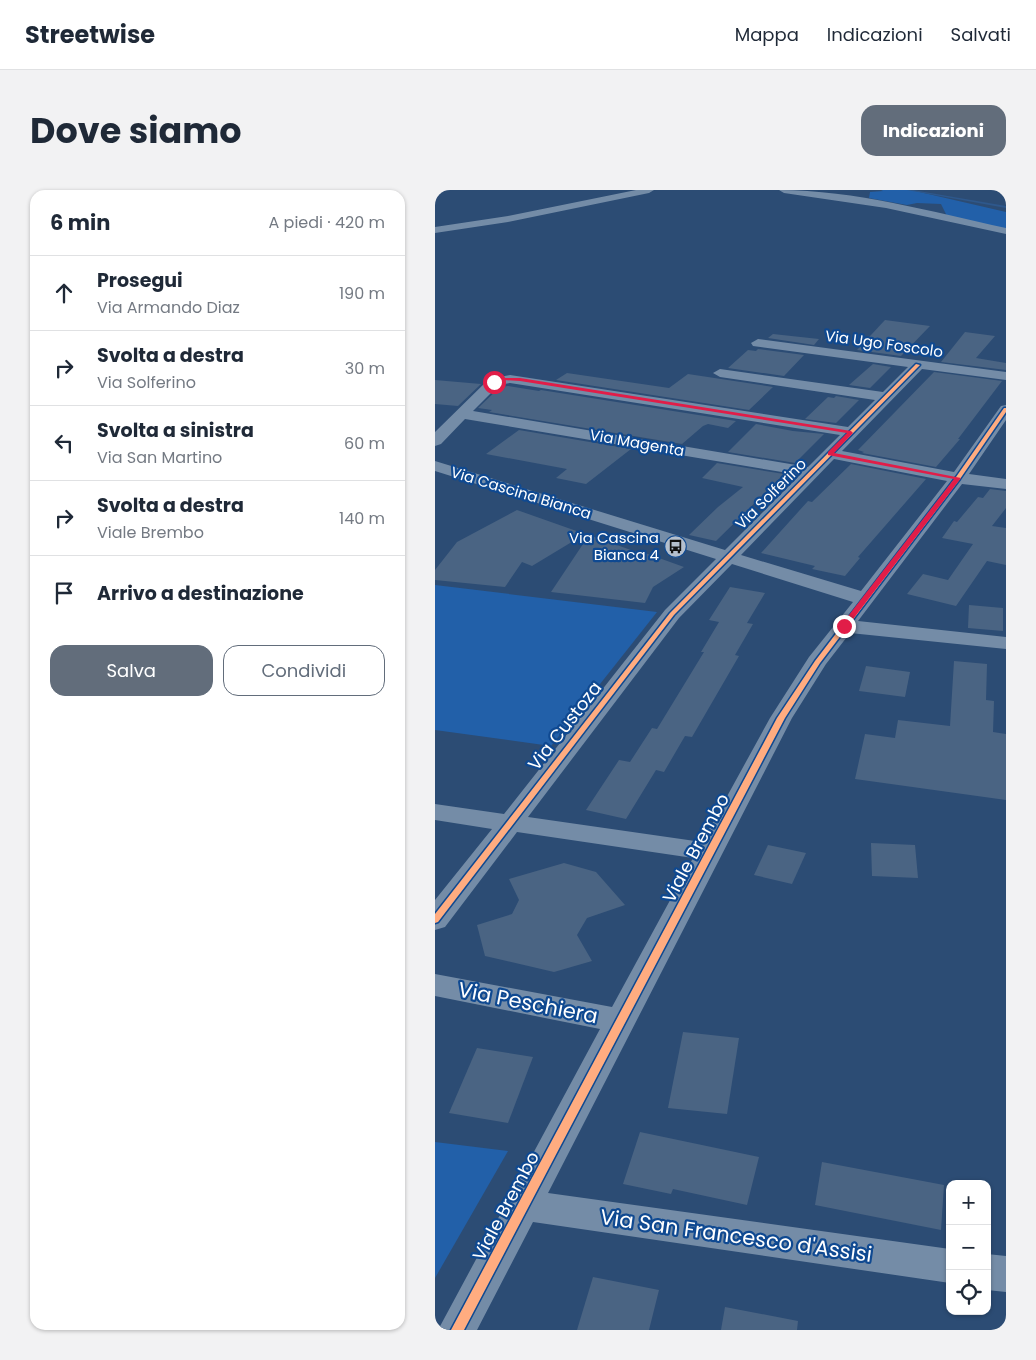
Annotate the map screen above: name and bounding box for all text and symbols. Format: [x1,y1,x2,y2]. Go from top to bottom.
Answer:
text: Streetwise [25,18,155,51]
text: Mappa [735,22,799,47]
text: Indicazioni [827,22,923,47]
text: Salvati [951,22,1011,47]
button: Indicazioni [861,105,1006,156]
text: Dove siamo [30,106,242,155]
text: 6 min [50,208,110,237]
text: A piedi · 420 m [269,211,385,234]
text: Prosegui [97,267,183,294]
icon: ahead [50,279,78,307]
text: 190 m [339,282,385,305]
text: Via Armando Diaz [97,296,240,319]
street label: Via Ugo Foscolo [824,325,944,362]
text: Svolta a destra [97,342,244,369]
icon: right [50,354,78,382]
text: 30 m [345,357,385,380]
text: Via Solferino [97,371,196,394]
route start [483,371,506,394]
text: Svolta a sinistra [97,417,254,444]
street label: Via Magenta [588,424,686,461]
icon: left [50,429,78,457]
text: 60 m [344,432,385,455]
text: Via San Martino [97,446,222,469]
street label: Via Solferino [730,453,811,534]
street label: Via Cascina Bianca [448,461,594,524]
text: Svolta a destra [97,492,244,519]
icon: right [50,504,78,532]
text: 140 m [339,507,385,530]
text: Viale Brembo [97,521,204,544]
place label: Via Cascina Bianca 4 [569,527,659,565]
bus stop icon: Via Cascina Bianca 4 [663,535,687,559]
icon: arrive [50,579,78,607]
text: Arrivo a destinazione [97,580,304,607]
route end [833,615,856,638]
button: Salva [50,645,213,696]
button: Condividi [223,645,385,696]
street label: Via Custoza [522,676,607,775]
street label: Viale Brembo [656,789,735,907]
street label: Via Peschiera [456,975,600,1030]
street label: Viale Brembo [466,1147,545,1265]
map controls [946,1180,991,1315]
button: + [946,1180,991,1225]
street label: Via San Francesco d'Assisi [598,1202,874,1269]
button: − [946,1225,991,1270]
button: locate [946,1270,991,1315]

